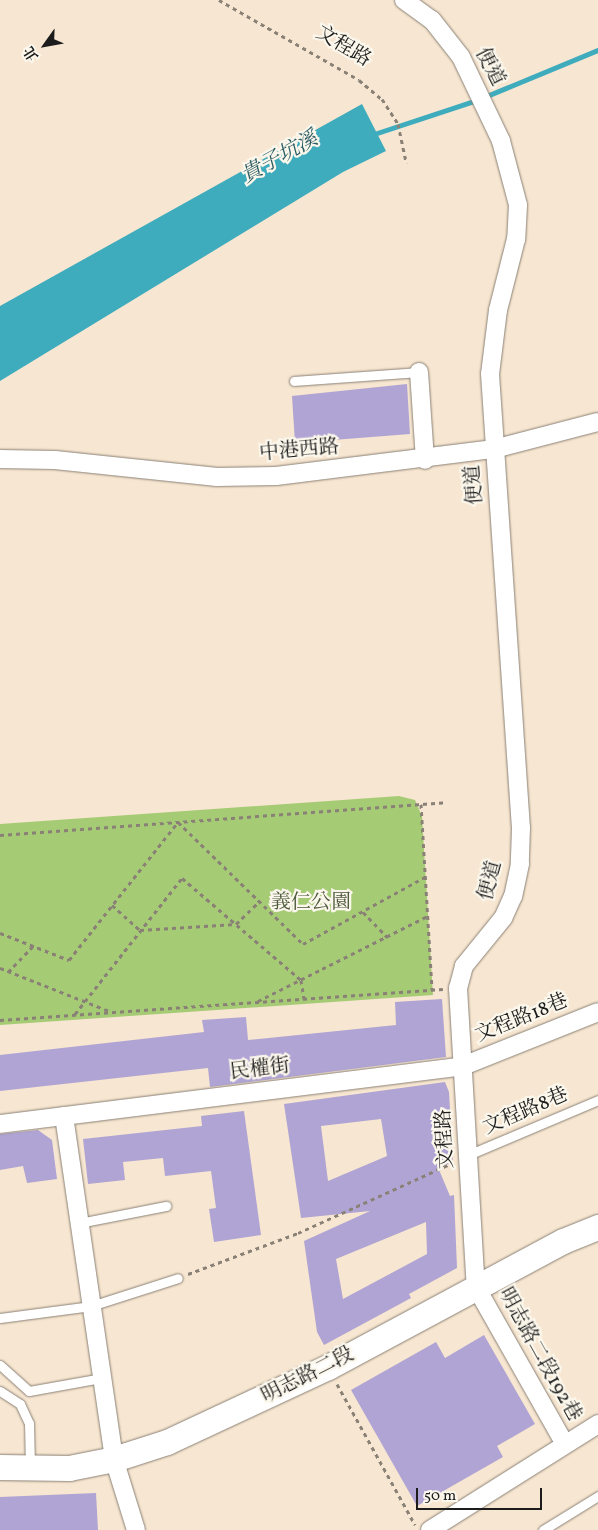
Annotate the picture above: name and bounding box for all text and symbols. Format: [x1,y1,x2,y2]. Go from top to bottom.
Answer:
north arrow [20,20,70,70]
street label: 文程路 [311,21,375,73]
text: 北 [20,42,44,64]
street label: 便道 [469,44,509,90]
water label: 貴子坑溪 [237,127,323,189]
street label: 中港西路 [258,436,340,466]
street label: 便道 [462,464,488,506]
street label: 便道 [474,859,508,903]
park label: 義仁公園 [271,891,351,915]
street label: 文程路18巷 [472,990,572,1048]
street label: 民權街 [229,1054,291,1086]
street label: 文程路8巷 [480,1083,572,1141]
street label: 文程路 [432,1108,460,1170]
street label: 明志路二段192巷 [492,1284,586,1426]
street label: 明志路二段 [258,1343,358,1409]
scale bar [418,1478,544,1510]
text: 50 m [424,1486,456,1507]

